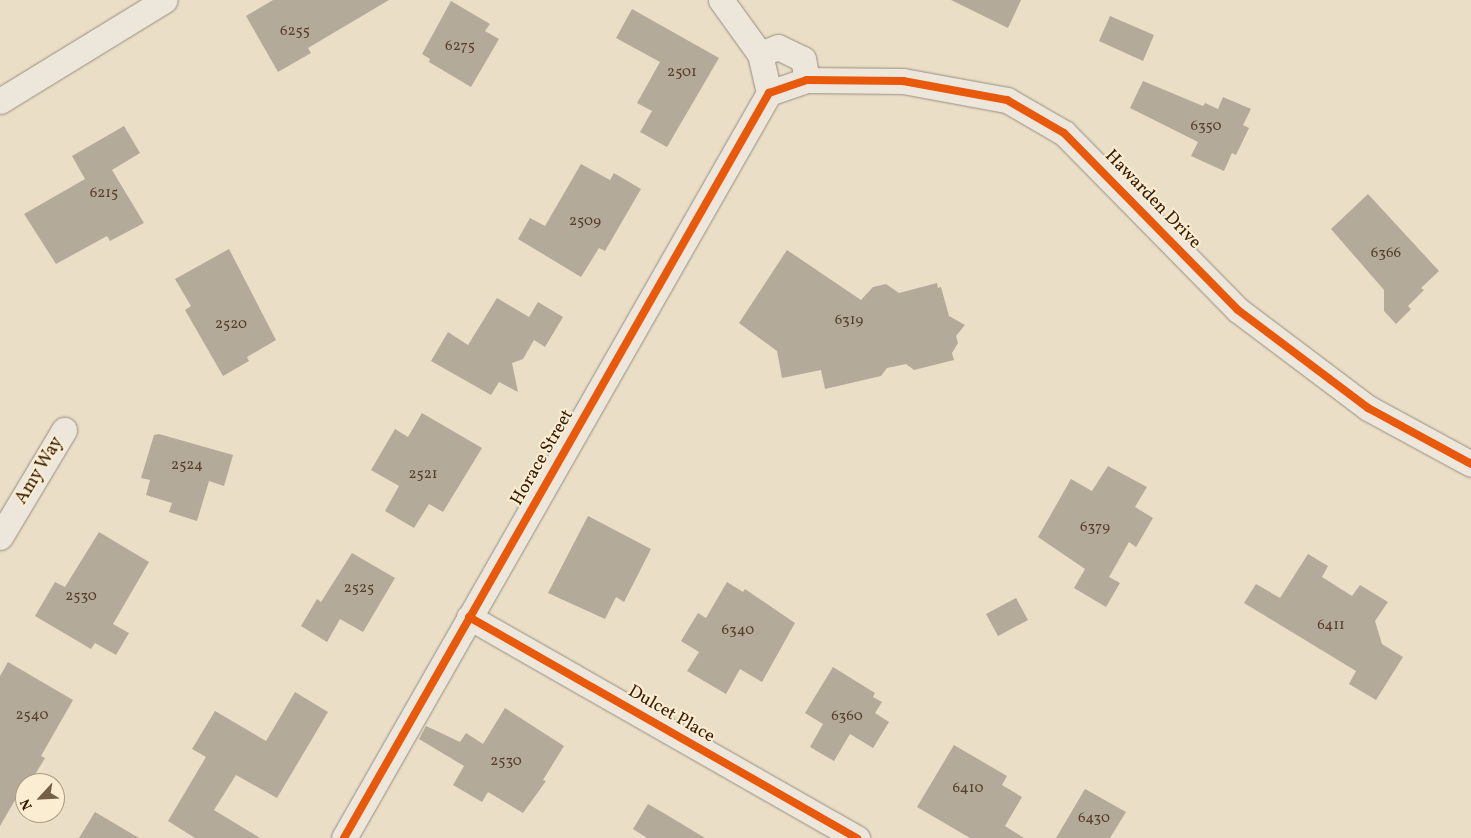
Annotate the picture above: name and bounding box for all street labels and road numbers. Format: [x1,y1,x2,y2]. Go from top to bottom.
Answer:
street label: Hawarden Drive [1099,146,1205,254]
street label: Horace Street [507,406,579,510]
street label: Amy Way [11,433,69,509]
street label: Dulcet Place [624,682,718,748]

